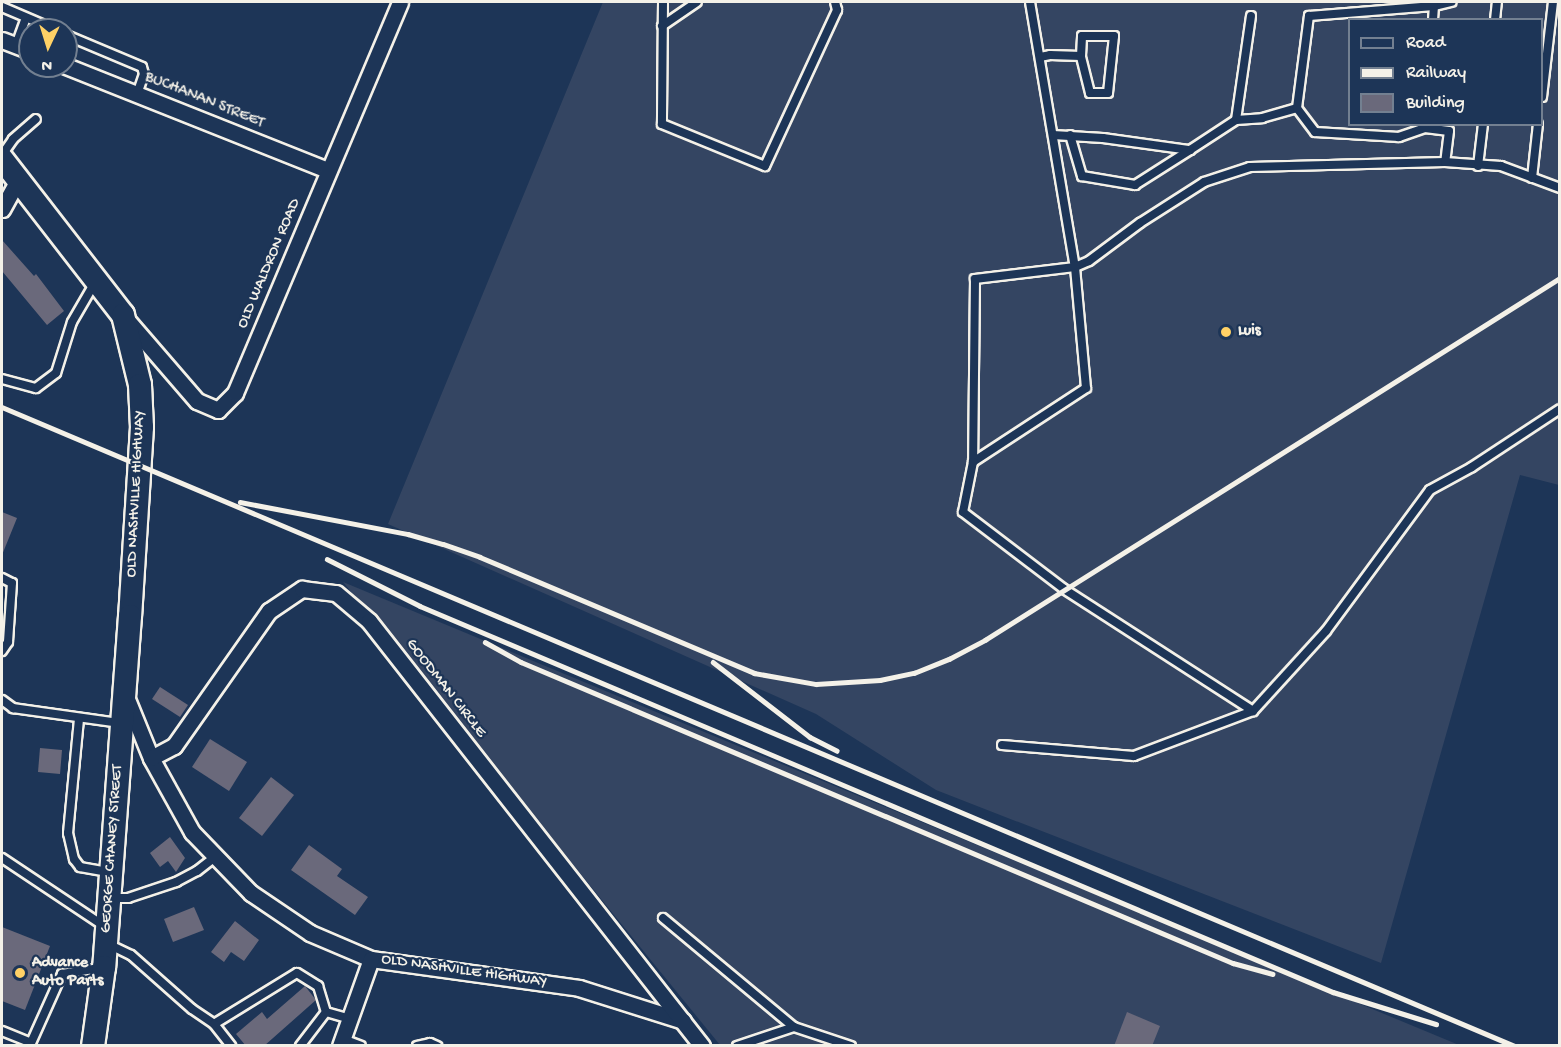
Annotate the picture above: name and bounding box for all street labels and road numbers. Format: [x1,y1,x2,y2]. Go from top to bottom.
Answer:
street label: BUCHANAN STREET [142,68,266,134]
street label: OLD WALDRON ROAD [234,196,306,332]
street label: OLD NASHVILLE HIGHWAY [123,410,151,578]
street label: GOODMAN CIRCLE [401,636,489,742]
street label: GEORGE CHANEY STREET [98,764,128,934]
street label: OLD NASHVILLE HIGHWAY [380,951,548,993]

